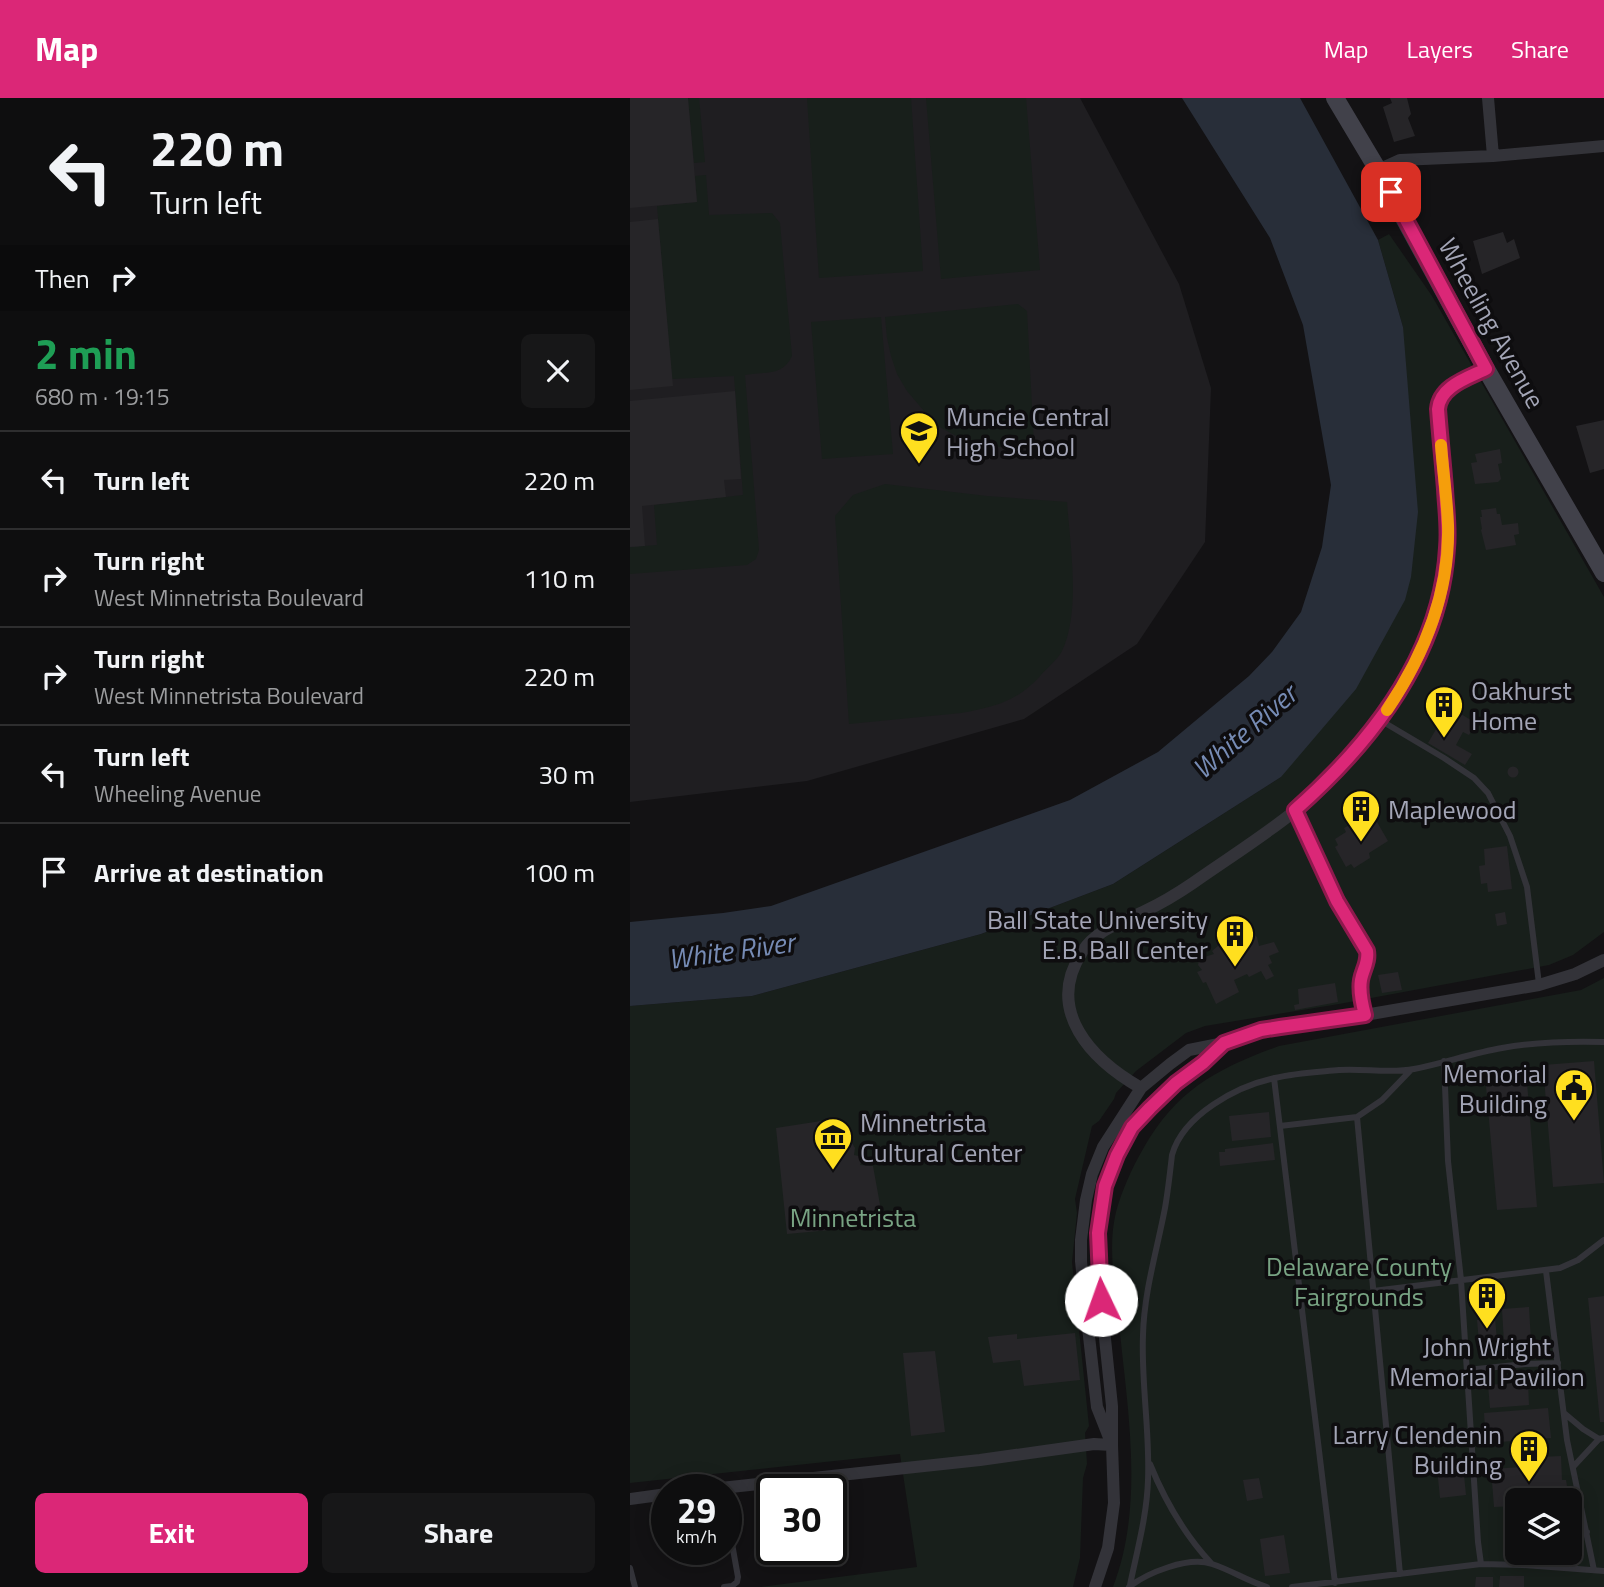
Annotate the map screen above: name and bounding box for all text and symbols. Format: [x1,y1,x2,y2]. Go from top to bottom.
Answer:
text: Map [35,24,98,74]
text: Map [1324,31,1369,67]
text: Layers [1407,31,1473,67]
text: Share [1511,31,1569,67]
text: 220 m [150,110,284,185]
icon: left [35,126,126,217]
pin [1361,162,1421,222]
icon: arrive [1372,173,1410,211]
text: Turn left [150,178,262,226]
street label: Wheeling Avenue [1429,231,1555,415]
text: Then [35,259,90,298]
icon: right [104,259,142,297]
text: 2 min [35,321,137,385]
button: close [521,334,595,408]
text: 680 m · 19:15 [35,379,170,414]
place label: Muncie Central High School [946,397,1110,466]
school or university icon: Muncie Central High School [898,410,940,465]
icon: left [35,461,73,499]
text: Turn left [94,461,189,500]
text: 220 m [524,461,595,500]
text: Turn right [94,541,205,580]
icon: right [35,559,73,597]
text: 110 m [524,559,595,598]
text: West Minnetrista Boulevard [94,580,364,615]
text: Turn right [94,639,205,678]
icon: right [35,657,73,695]
text: 220 m [524,657,595,696]
water label: White River [1182,671,1308,789]
place label: Oakhurst Home [1471,671,1572,740]
text: West Minnetrista Boulevard [94,678,364,713]
building icon: Oakhurst Home [1423,684,1465,739]
text: Turn left [94,737,189,776]
icon: left [35,755,73,793]
text: 30 m [538,755,595,794]
text: Wheeling Avenue [94,776,262,811]
building icon: Maplewood [1340,788,1382,843]
place label: Maplewood [1388,790,1516,829]
icon: arrive [35,853,73,891]
text: Arrive at destination [94,853,324,892]
text: 100 m [524,853,595,892]
place label: Ball State University E.B. Ball Center [987,900,1208,969]
building icon: Ball State University E.B. Ball Center [1214,913,1256,968]
water label: White River [665,919,800,980]
place label: Memorial Building [1443,1054,1547,1123]
public building icon: Memorial Building [1553,1067,1595,1122]
place label: Minnetrista Cultural Center [860,1103,1023,1172]
museum icon: Minnetrista Cultural Center [812,1116,854,1171]
park label: Minnetrista [790,1198,916,1237]
park label: Delaware County Fairgrounds [1266,1247,1452,1316]
position arrow [1064,1263,1138,1337]
building icon: John Wright Memorial Pavilion [1466,1275,1508,1330]
place label: John Wright Memorial Pavilion [1389,1327,1585,1396]
place label: Larry Clendenin Building [1333,1415,1502,1484]
building icon: Larry Clendenin Building [1508,1428,1550,1483]
speed limit sign: 30 [756,1474,847,1565]
text: 29 [677,1483,716,1537]
map controls [1505,1488,1582,1565]
button: layers [1505,1488,1582,1565]
button: Exit [35,1493,308,1573]
button: Share [322,1493,595,1573]
text: km/h [676,1523,717,1550]

